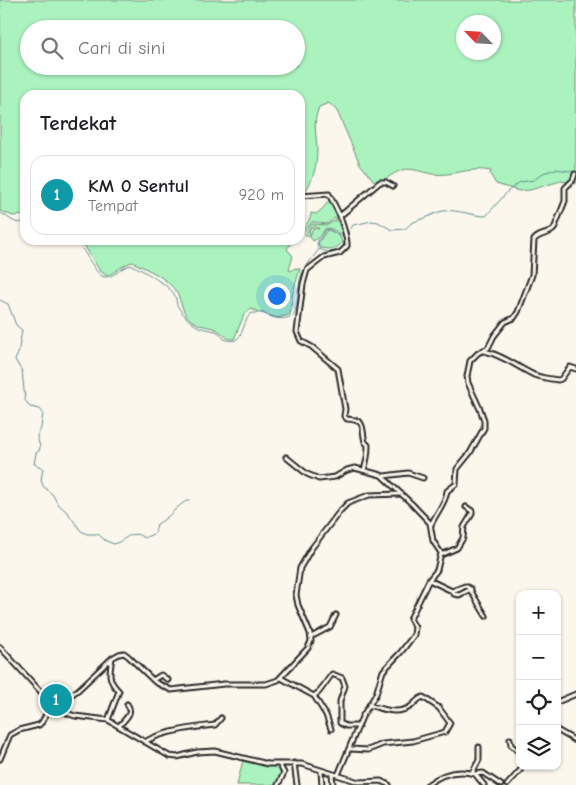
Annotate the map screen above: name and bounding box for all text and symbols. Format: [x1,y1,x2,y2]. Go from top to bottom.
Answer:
north arrow [456,15,501,60]
search box [20,20,305,75]
icon: search [38,34,66,62]
text: Cari di sini [78,37,165,59]
text: Terdekat [40,111,116,135]
text: KM 0 Sentul [88,175,189,197]
text: 1 [54,186,60,204]
text: 920 m [239,186,284,204]
text: Tempat [88,197,138,215]
your location [264,283,290,309]
map controls [516,590,561,770]
button: + [516,590,561,635]
button: − [516,635,561,680]
button: locate [516,680,561,725]
pin: 1 [40,681,72,719]
button: layers [516,725,561,770]

